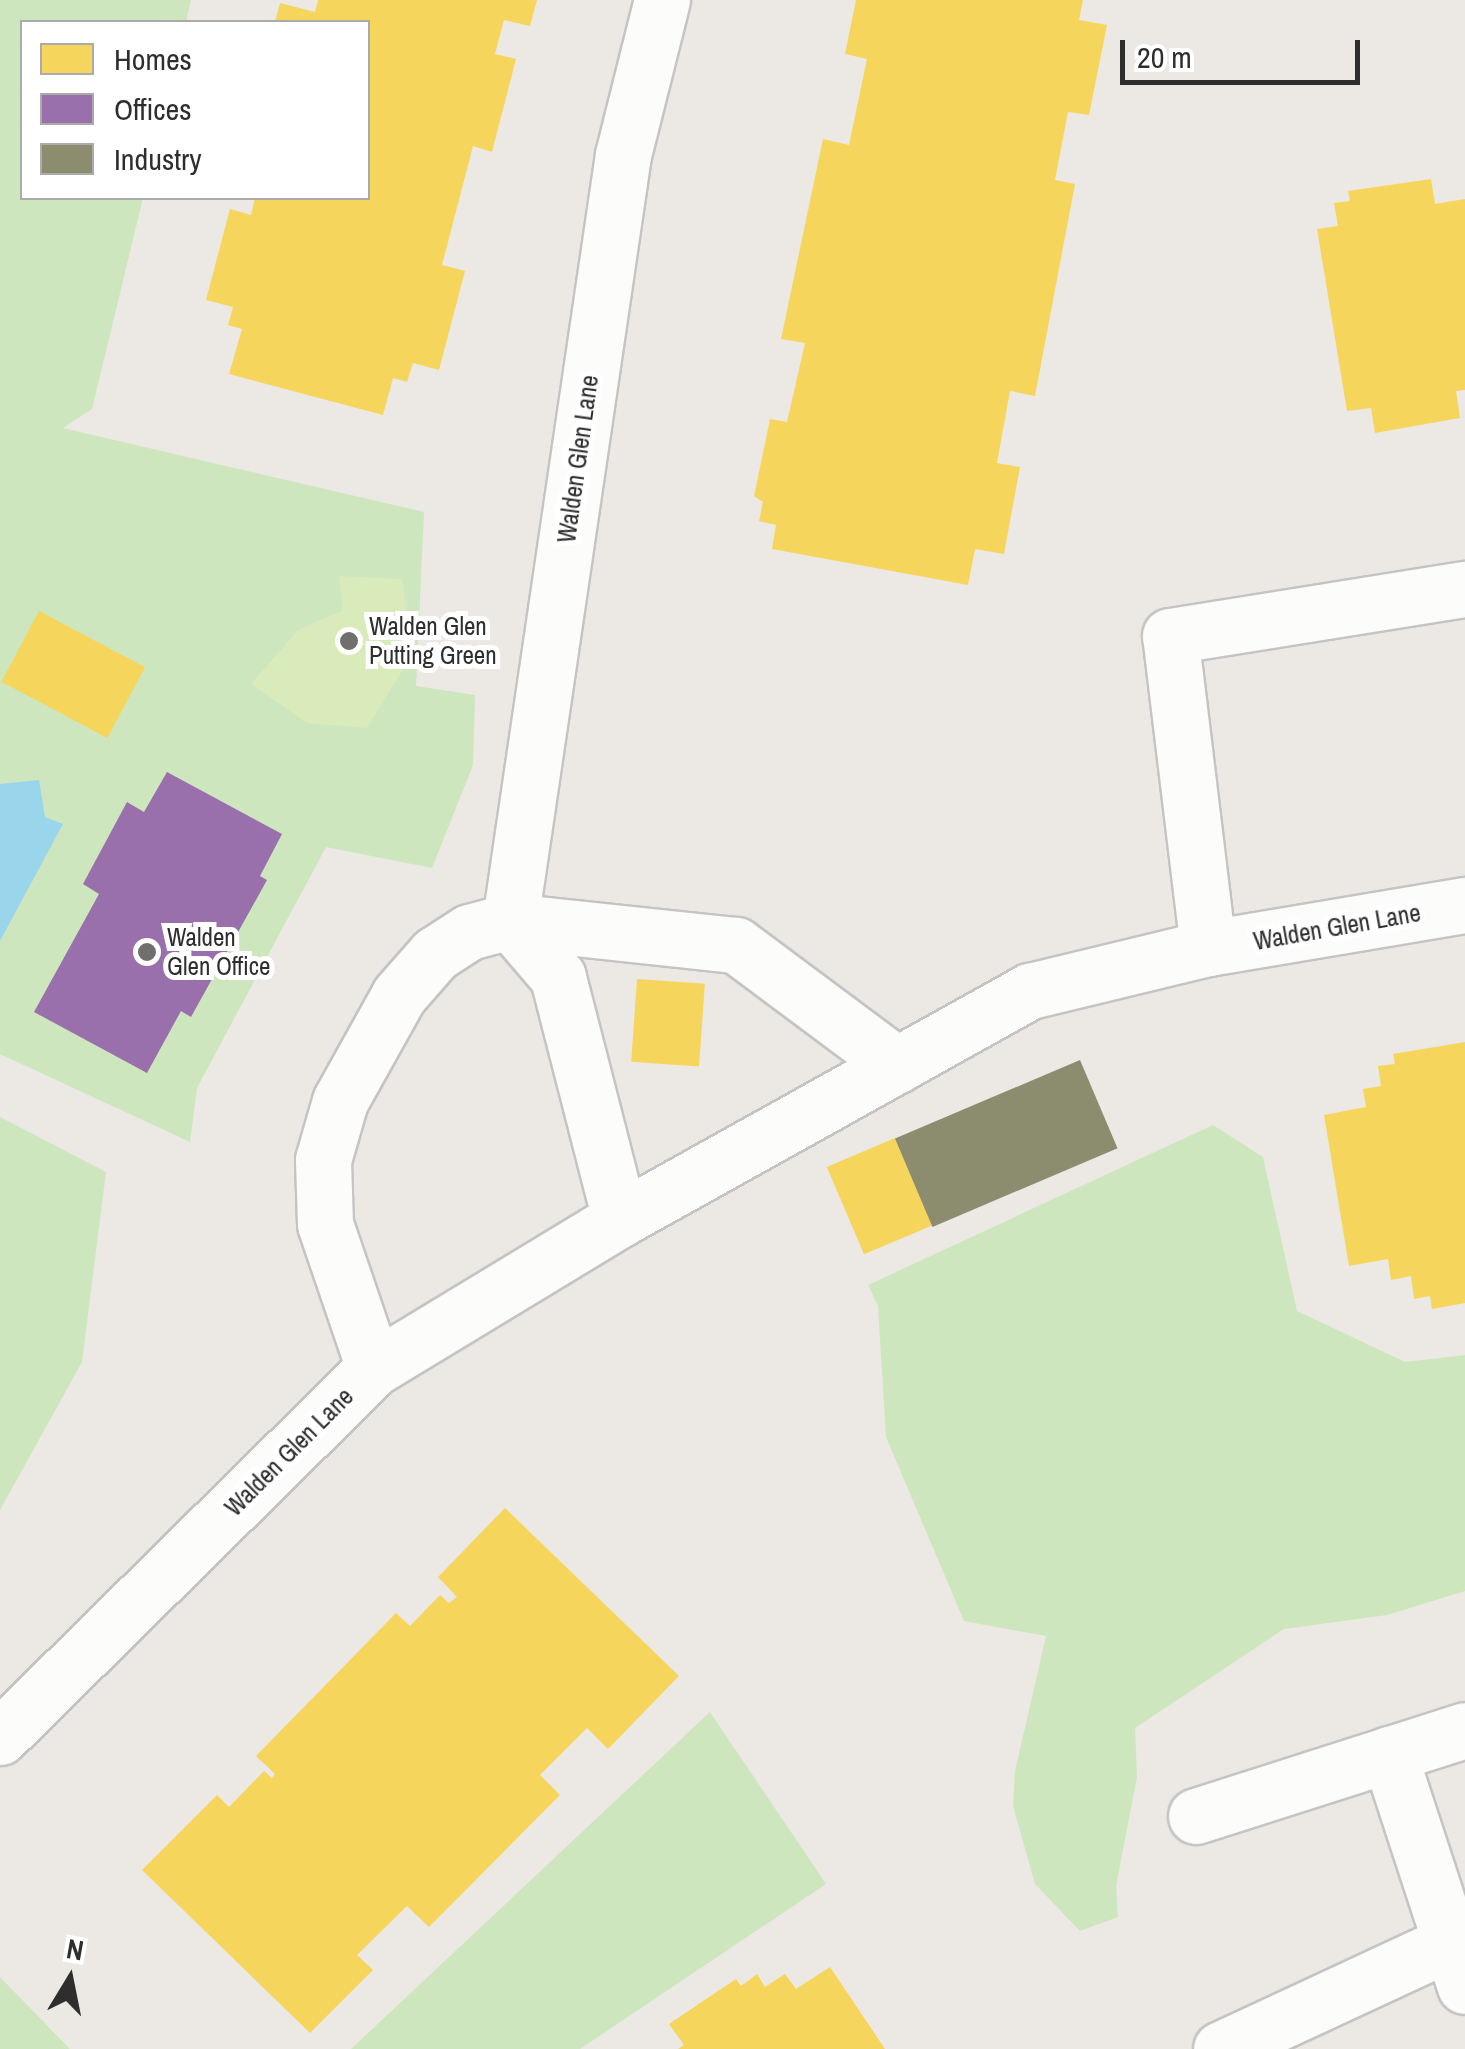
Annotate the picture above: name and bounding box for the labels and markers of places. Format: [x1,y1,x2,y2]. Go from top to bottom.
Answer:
place label: Walden Glen Putting Green [369,612,497,671]
marker: Walden Glen Putting Green [338,630,360,652]
place label: Walden Glen Office [167,923,270,982]
marker: Walden Glen Office [136,941,158,963]

